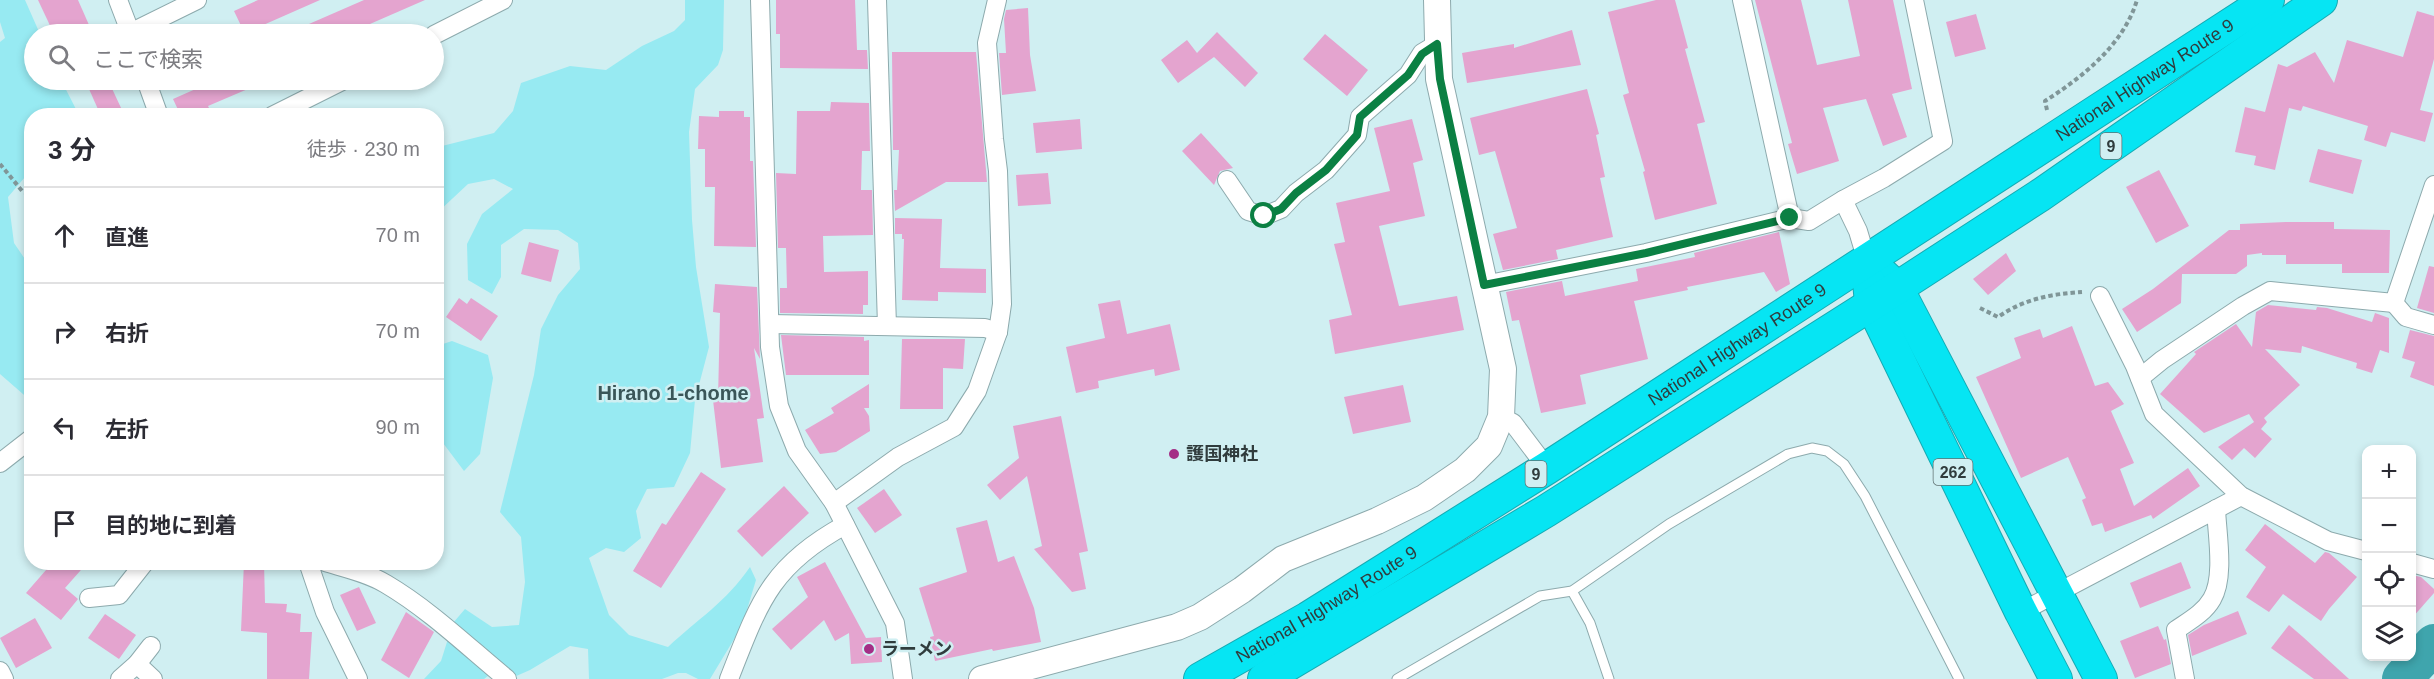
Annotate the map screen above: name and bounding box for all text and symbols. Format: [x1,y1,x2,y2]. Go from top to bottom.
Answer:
street label: National Highway Route 9 [2052,14,2238,146]
search box [24,24,444,90]
icon: search [45,41,78,74]
text: ここで検索 [93,47,203,72]
road number: 9 [2100,133,2122,159]
text: 3 分 [48,135,96,165]
text: 徒歩 · 230 m [307,138,420,160]
route start [1250,202,1276,228]
route end [1776,204,1802,230]
icon: ahead [48,219,81,252]
text: 70 m [376,224,420,246]
text: 直進 [105,225,149,250]
street label: National Highway Route 9 [1644,279,1830,410]
icon: right [48,315,81,348]
text: 70 m [376,320,420,342]
text: 右折 [105,321,149,346]
district label: Hirano 1-chome [597,382,749,404]
icon: left [48,411,81,444]
text: 90 m [376,416,420,438]
text: 左折 [105,417,149,442]
place label: 護国神社 [1186,444,1258,464]
map controls [2362,445,2416,661]
button: + [2362,445,2416,499]
marker: 護国神社 [1167,447,1181,461]
road number: 262 [1934,459,1972,485]
road number: 9 [1526,461,1546,487]
button: − [2362,499,2416,553]
icon: arrive [48,507,81,540]
text: 目的地に到着 [105,513,237,538]
street label: National Highway Route 9 [1232,542,1421,667]
button: locate [2362,553,2416,607]
button: layers [2362,607,2416,661]
place label: ラーメン [881,639,952,659]
marker: ラーメン [862,642,876,656]

